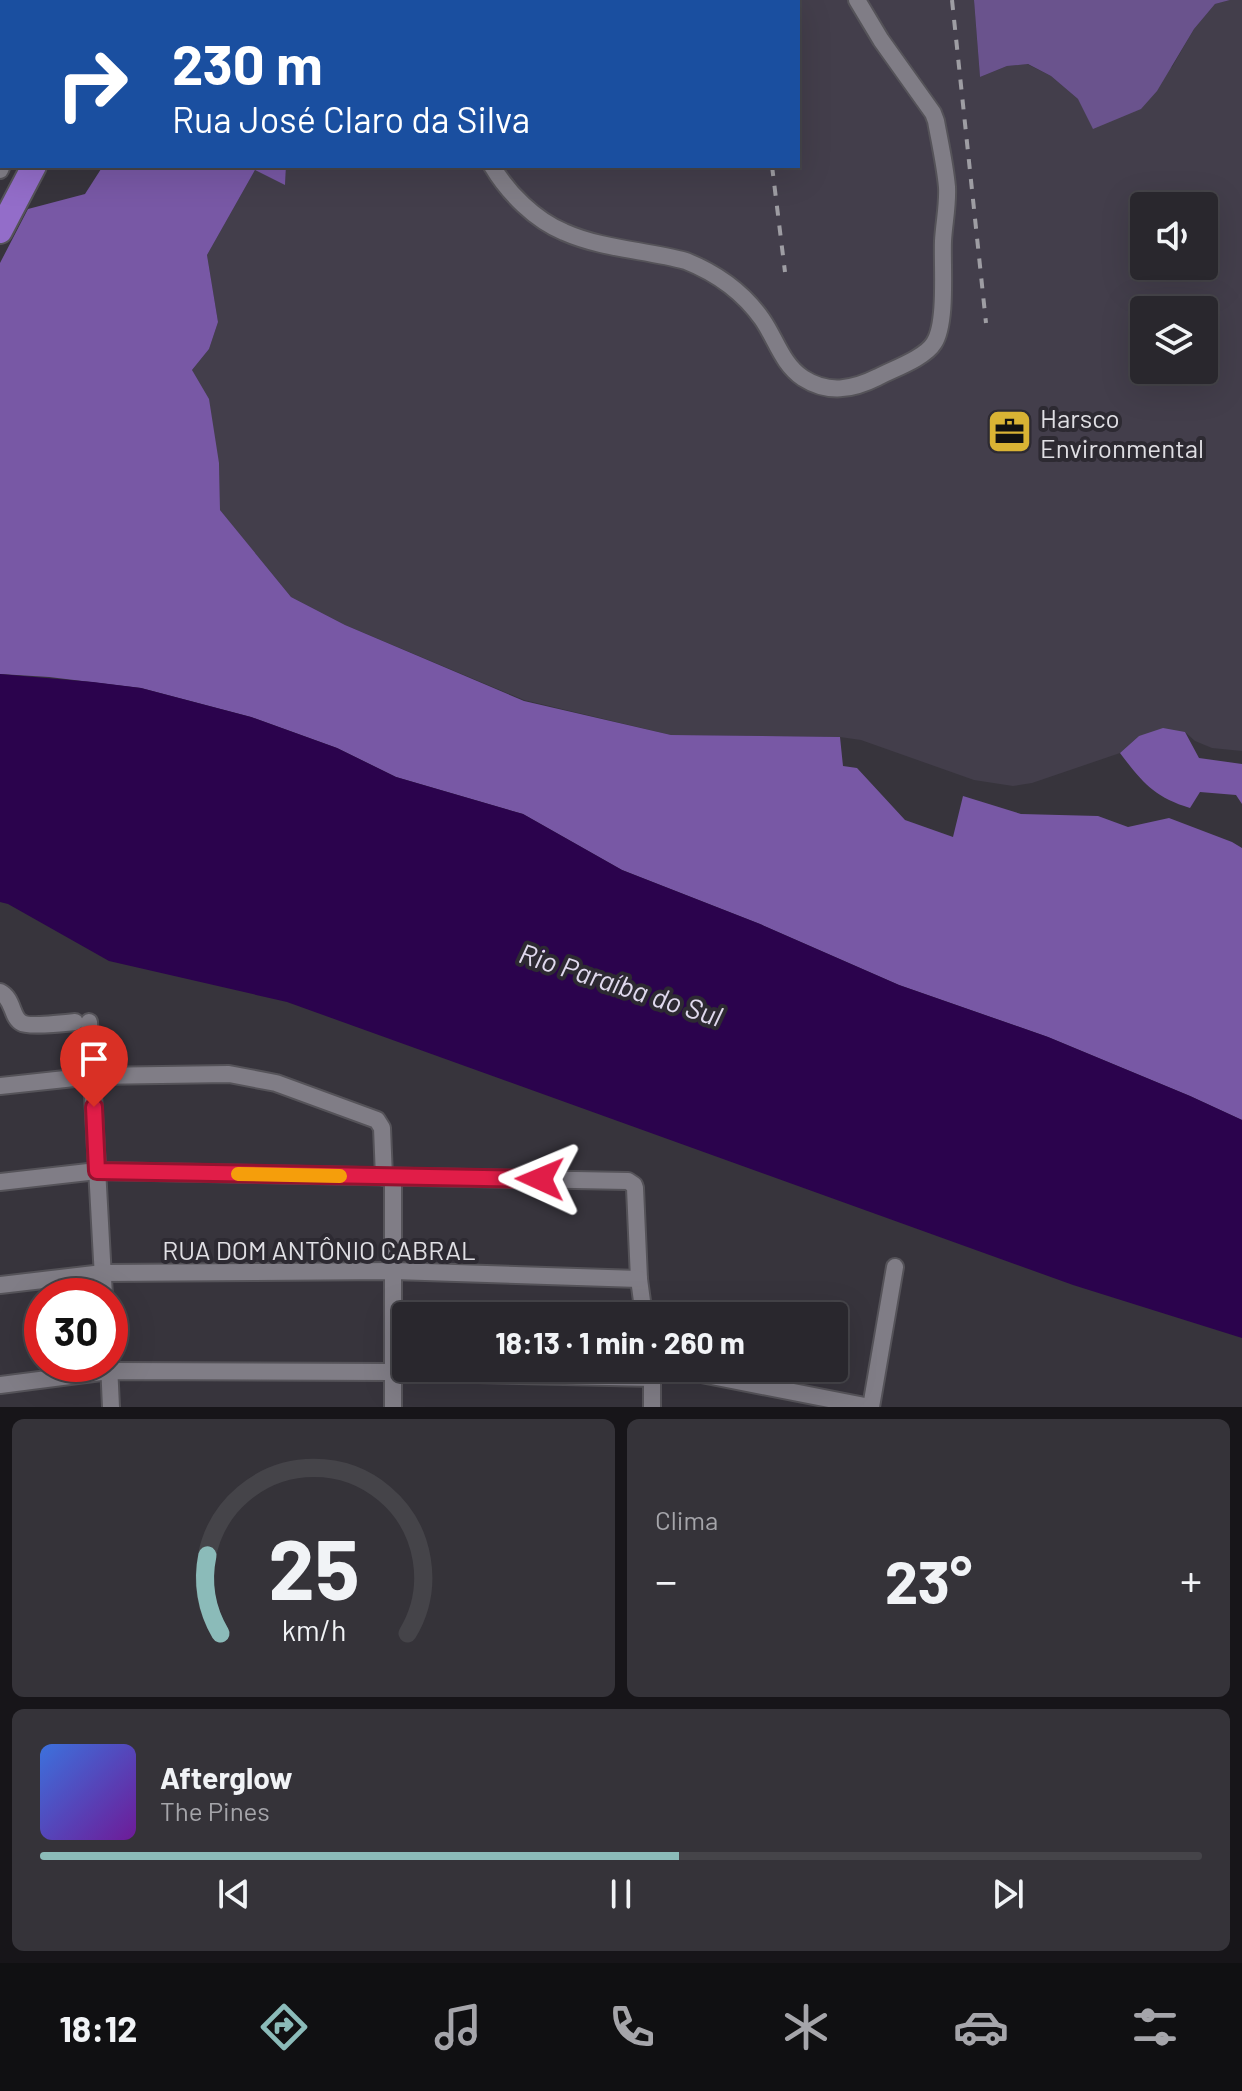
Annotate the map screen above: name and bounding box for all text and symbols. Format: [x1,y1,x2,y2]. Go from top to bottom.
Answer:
text: 230 m [172,29,323,96]
icon: right [40,32,144,136]
text: Rua José Claro da Silva [172,97,530,140]
map controls [1130,192,1218,384]
button: sound [1130,192,1218,280]
button: layers [1130,296,1218,384]
place label: Harsco Environmental [1040,402,1204,463]
office icon: Harsco Environmental [985,408,1033,456]
water label: Rio Paraíba do Sul [515,935,727,1033]
pin [60,1025,128,1107]
icon: arrive [72,1037,116,1081]
position arrow [498,1137,582,1221]
street label: RUA DOM ANTÔNIO CABRAL [162,1234,476,1265]
speed limit sign: 30 [24,1278,128,1382]
text: 18:13 · 1 min · 260 m [495,1324,745,1360]
text: Clima [655,1504,718,1535]
text: 25 [268,1517,359,1617]
text: 23° [885,1544,972,1616]
text: − [655,1553,677,1606]
text: + [1180,1553,1202,1606]
text: km/h [281,1612,346,1647]
text: Afterglow [160,1759,293,1795]
text: The Pines [160,1795,270,1826]
icon: previous [212,1872,256,1916]
icon: pause [599,1872,643,1916]
icon: next [986,1872,1030,1916]
icon: directions [256,1999,312,2055]
icon: music [430,1999,486,2055]
icon: phone [604,1999,660,2055]
icon: climate [778,1999,834,2055]
icon: car [953,1999,1009,2055]
icon: filters [1127,1999,1183,2055]
text: 18:12 [59,2006,137,2049]

